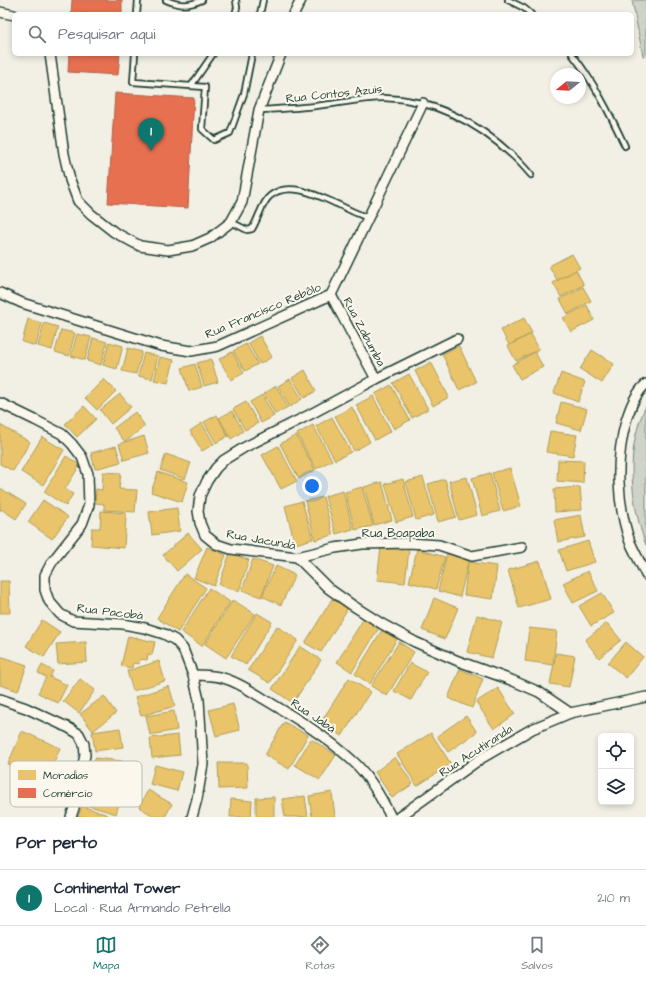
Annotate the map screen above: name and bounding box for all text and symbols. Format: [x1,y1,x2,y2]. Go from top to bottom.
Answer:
search box [12,12,634,56]
icon: search [26,23,48,45]
text: Pesquisar aqui [58,24,155,45]
north arrow [550,68,586,104]
street label: Rua Contos Azuis [285,80,383,108]
pin: 1 [138,118,164,151]
street label: Rua Francisco Rebôlo [202,279,324,343]
street label: Rua Zabumba [339,294,389,370]
your location [302,476,322,496]
street label: Rua Boapaba [362,525,434,542]
street label: Rua Jacundá [225,526,297,554]
street label: Rua Pacobá [76,600,144,624]
street label: Rua Jabá [287,695,339,737]
street label: Rua Acutiranda [436,721,516,781]
map controls [598,733,634,805]
button: locate [598,733,634,769]
legend [10,761,142,807]
text: Moradias [43,768,89,783]
button: layers [598,769,634,805]
text: Comércio [43,786,93,801]
text: Por perto [16,831,97,855]
text: Continental Tower [54,878,180,899]
text: 1 [28,889,30,907]
text: 210 m [597,889,630,907]
text: Local · Rua Armando Petrella [54,899,231,917]
tab: Mapa [93,934,119,973]
tab: Rotas [305,934,335,973]
tab: Salvos [521,934,553,973]

